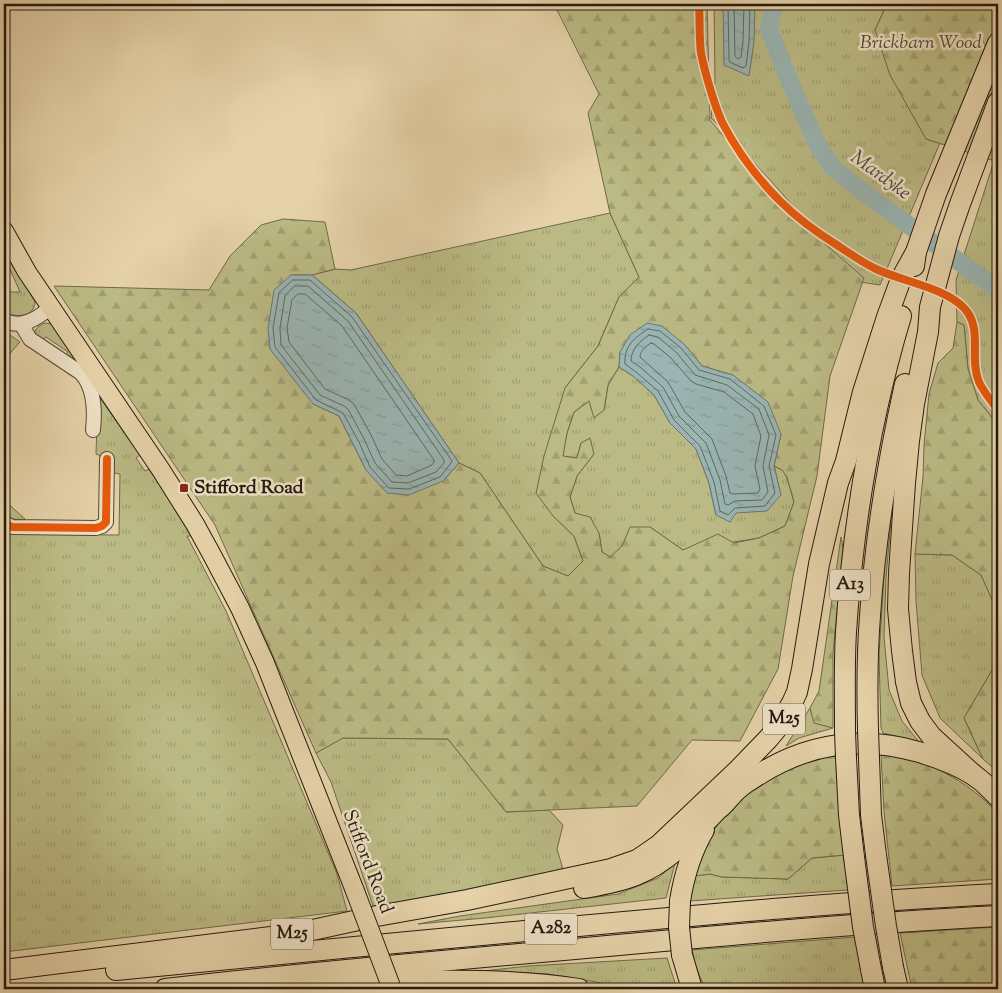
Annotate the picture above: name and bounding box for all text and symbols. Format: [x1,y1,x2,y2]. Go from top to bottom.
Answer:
park label: Brickbarn Wood [860,30,983,57]
water label: Mardyke [844,144,916,208]
place label: Stifford Road [194,475,304,502]
marker: Stifford Road [178,482,190,494]
road number: A13 [830,570,870,600]
road number: M25 [763,704,805,734]
street label: Stifford Road [335,806,399,918]
road number: A282 [525,914,577,944]
road number: M25 [271,919,313,950]

